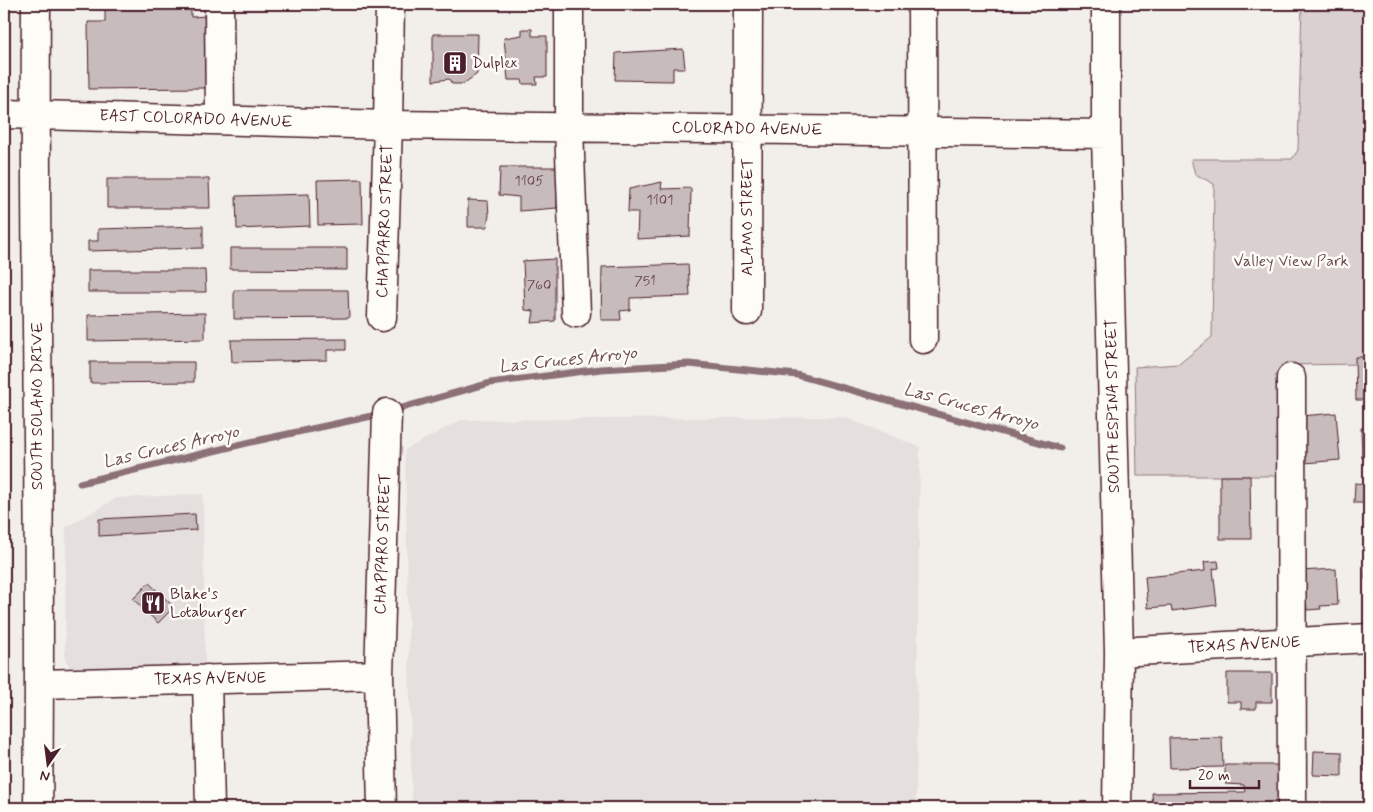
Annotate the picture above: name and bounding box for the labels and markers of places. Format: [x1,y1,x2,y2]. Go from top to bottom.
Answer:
building icon: Dulplex [442,50,468,76]
place label: Dulplex [472,53,517,74]
place label: Blake's Lotaburger [170,584,247,624]
restaurant icon: Blake's Lotaburger [140,590,166,616]

